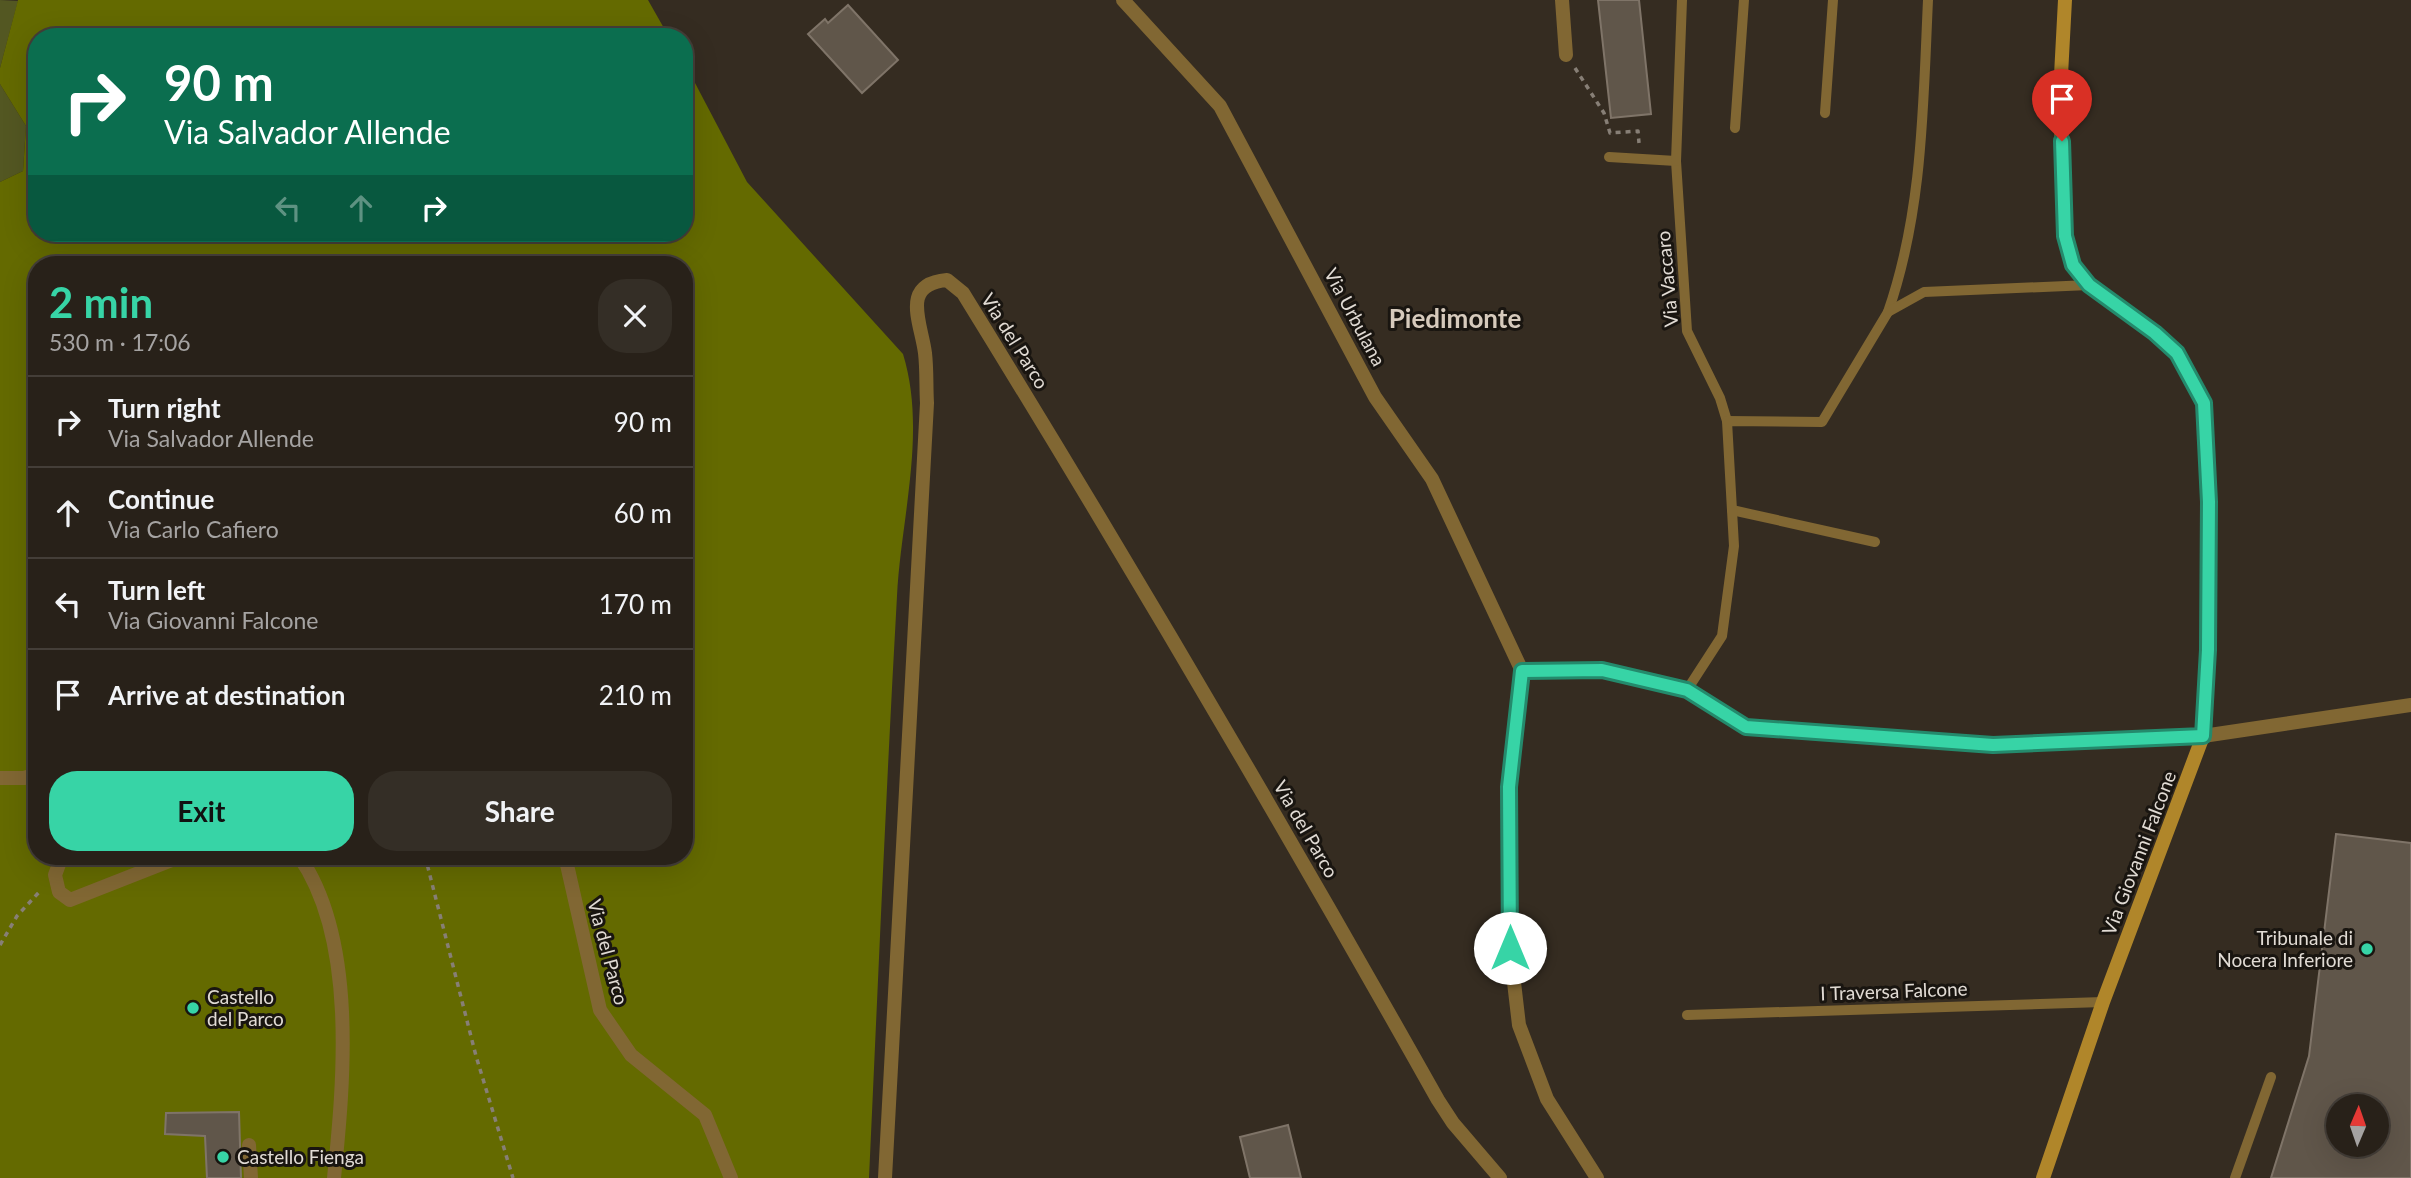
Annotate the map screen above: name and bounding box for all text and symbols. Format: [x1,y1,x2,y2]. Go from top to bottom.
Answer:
text: 90 m [164,53,274,111]
icon: right [49,56,140,147]
pin [2032,69,2092,141]
icon: arrive [2043,80,2081,118]
text: Via Salvador Allende [164,112,451,151]
icon: left [269,189,307,227]
icon: ahead [342,189,380,227]
icon: right [415,189,453,227]
street label: Via Vaccaro [1651,230,1682,328]
street label: Via Urbulana [1320,264,1391,370]
text: 2 min [49,277,153,327]
button: close [598,279,672,353]
street label: Via del Parco [977,289,1054,393]
district label: Piedimonte [1389,302,1521,334]
text: 530 m · 17:06 [49,328,191,356]
text: Turn right [108,392,221,424]
icon: right [49,403,87,441]
text: 90 m [614,406,672,438]
text: Via Salvador Allende [108,424,314,452]
text: Continue [108,483,214,515]
icon: ahead [49,494,87,532]
text: 60 m [614,497,672,529]
text: Via Carlo Cafiero [108,515,279,543]
text: Turn left [108,574,205,606]
icon: left [49,585,87,623]
text: 170 m [599,588,672,620]
text: Via Giovanni Falcone [108,606,319,634]
icon: arrive [49,676,87,714]
text: Arrive at destination [108,679,345,711]
text: 210 m [599,679,672,711]
street label: Via Giovanni Falcone [2097,768,2180,938]
button: Exit [49,771,354,851]
button: Share [368,771,672,851]
street label: Via del Parco [1269,776,1344,881]
street label: Via del Parco [583,896,634,1007]
position arrow [1473,911,1547,985]
place label: Tribunale di Nocera Inferiore [2217,926,2353,971]
marker: Tribunale di Nocera Inferiore [2359,941,2375,957]
street label: I Traversa Falcone [1820,976,1968,1005]
place label: Castello del Parco [207,985,284,1030]
marker: Castello del Parco [185,1000,201,1016]
north arrow [2326,1094,2389,1157]
map controls [2326,1094,2389,1157]
place label: Castello Fienga [237,1145,364,1168]
marker: Castello Fienga [215,1149,231,1165]

